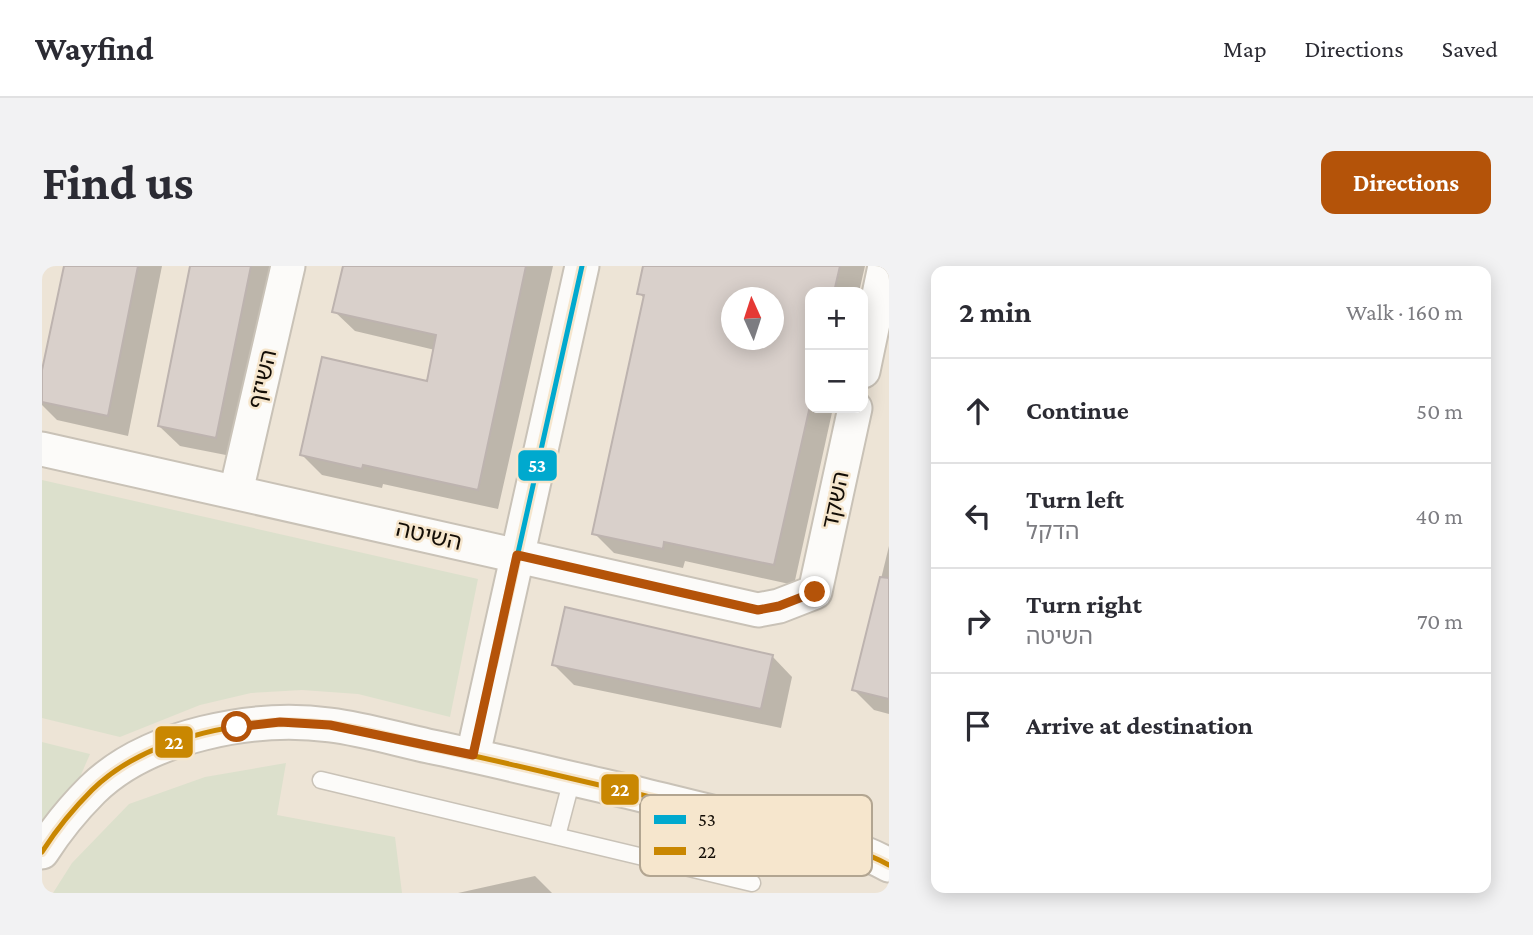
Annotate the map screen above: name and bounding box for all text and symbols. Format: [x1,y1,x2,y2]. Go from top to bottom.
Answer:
text: Wayfind [35,30,153,67]
text: Map [1223,35,1267,62]
text: Directions [1305,35,1404,62]
text: Saved [1442,35,1498,62]
button: Directions [1321,151,1491,214]
text: Find us [42,155,194,210]
north arrow [721,287,784,350]
map controls [805,287,868,413]
button: + [805,287,868,350]
text: 2 min [959,295,1031,328]
text: Walk · 160 m [1346,299,1463,325]
street label: השיזף [243,347,281,411]
button: − [805,350,868,413]
icon: ahead [959,392,997,430]
text: Continue [1026,396,1129,425]
text: 50 m [1416,398,1463,424]
line badge: 53 [517,449,558,482]
text: 53 [528,455,546,476]
street label: השקד [816,469,854,531]
text: Turn left [1026,485,1124,514]
icon: left [959,497,997,535]
text: 40 m [1415,503,1463,529]
street label: השיטה [394,515,464,555]
text: הדקל [1026,518,1079,544]
route end [799,576,830,607]
text: Turn right [1026,590,1142,619]
icon: right [959,602,997,640]
text: 70 m [1417,608,1463,634]
text: השיטה [1026,623,1093,649]
icon: arrive [959,707,997,745]
route start [221,711,252,742]
text: Arrive at destination [1026,711,1253,740]
line badge: 22 [154,725,194,759]
text: 22 [164,732,184,753]
line badge: 22 [600,773,640,806]
text: 22 [610,779,630,800]
legend [640,795,872,876]
text: 53 [698,809,716,830]
text: 22 [698,841,716,862]

